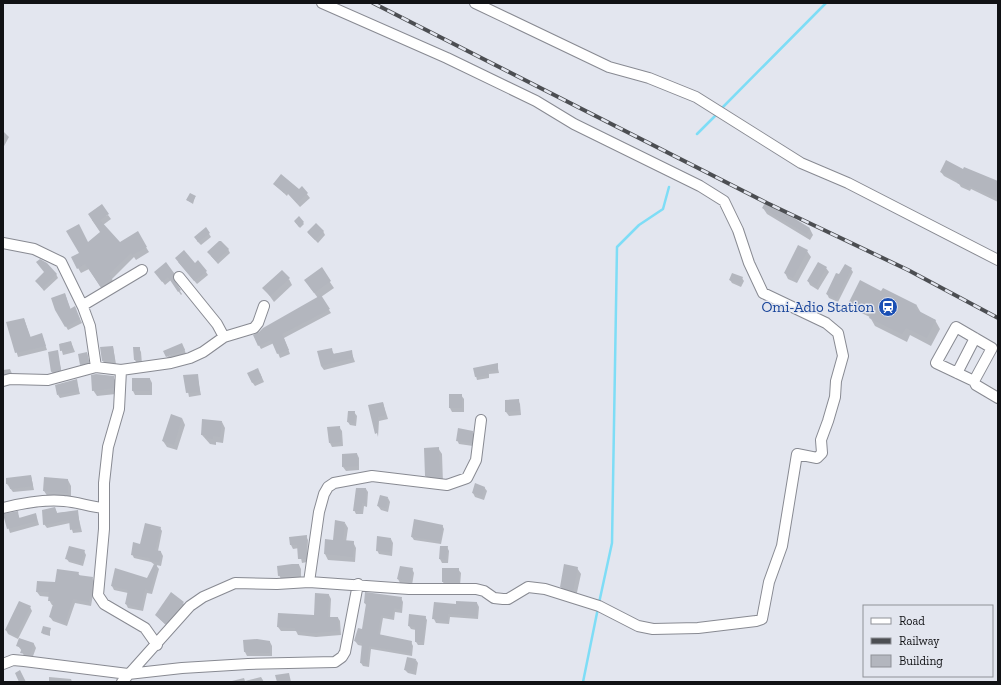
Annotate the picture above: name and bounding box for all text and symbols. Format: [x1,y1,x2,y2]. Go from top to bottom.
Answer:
station icon: Omi-Adio Station [877,296,899,318]
place label: Omi-Adio Station [761,298,874,316]
legend [863,605,993,677]
text: Road [899,614,925,628]
text: Railway [899,634,940,648]
text: Building [899,654,943,668]

